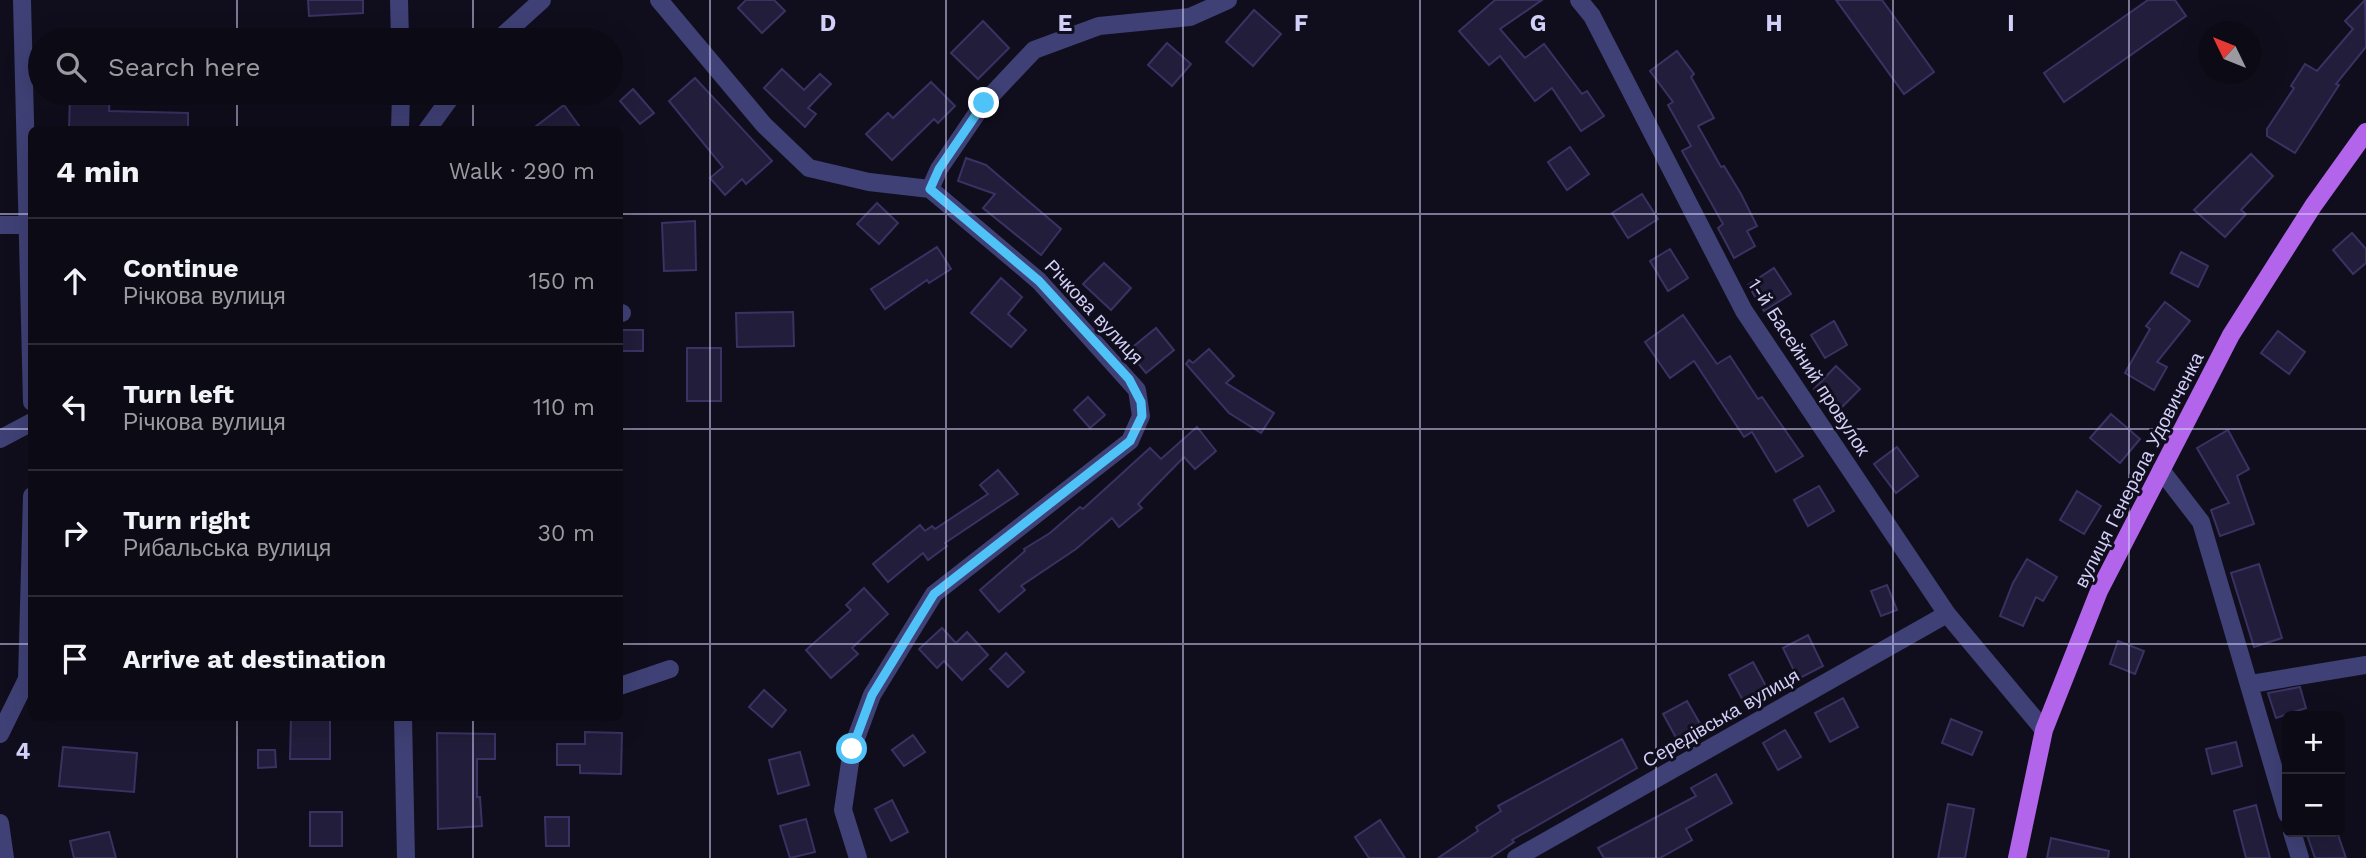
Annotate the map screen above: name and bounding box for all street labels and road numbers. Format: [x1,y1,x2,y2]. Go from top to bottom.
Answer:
street label: Річкова вулиця [1040,255,1148,369]
street label: 1-й Басейний провулок [1743,274,1875,460]
street label: вулиця Генерала Удовиченка [2069,348,2209,592]
street label: Середівська вулиця [1639,664,1803,772]

